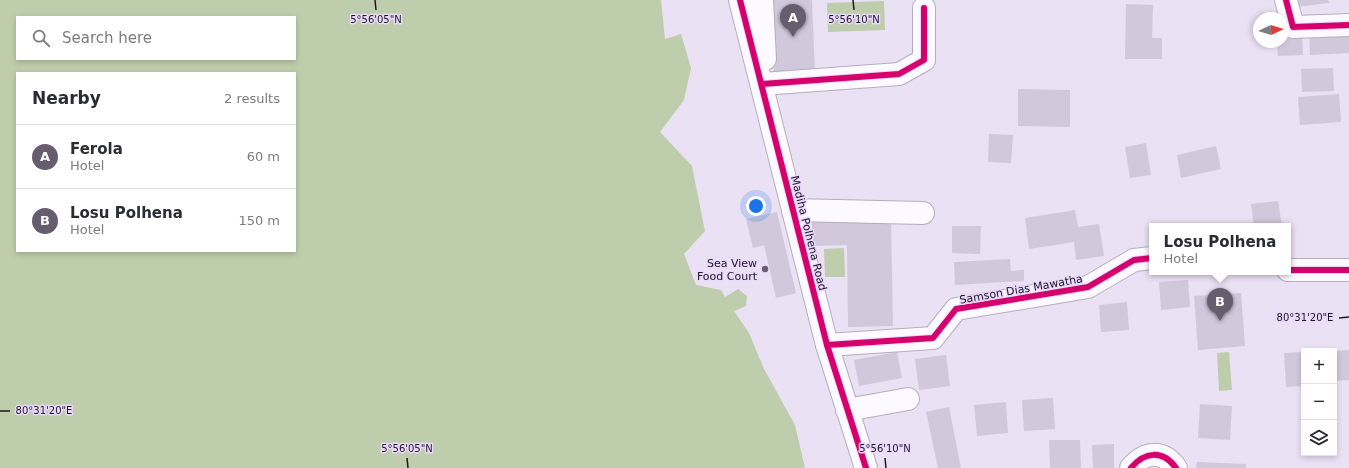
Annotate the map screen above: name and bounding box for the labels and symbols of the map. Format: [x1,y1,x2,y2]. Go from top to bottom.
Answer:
pin: A [780,4,806,37]
north arrow [1253,12,1289,48]
text: 5°56'05"N [350,14,402,25]
text: 5°56'10"N [828,14,880,25]
street label: Madiha Polhena Road [788,174,829,292]
your location [746,196,766,216]
place label: Sea View Food Court [697,257,758,283]
marker: Sea View Food Court [760,264,770,274]
street label: Samson Dias Mawatha [958,272,1084,307]
pin: B [1207,288,1233,321]
text: 80°31'20"E [1277,312,1333,323]
text: 80°31'20"E [16,405,72,416]
text: 5°56'05"N [381,443,433,454]
text: 5°56'10"N [859,443,911,454]

